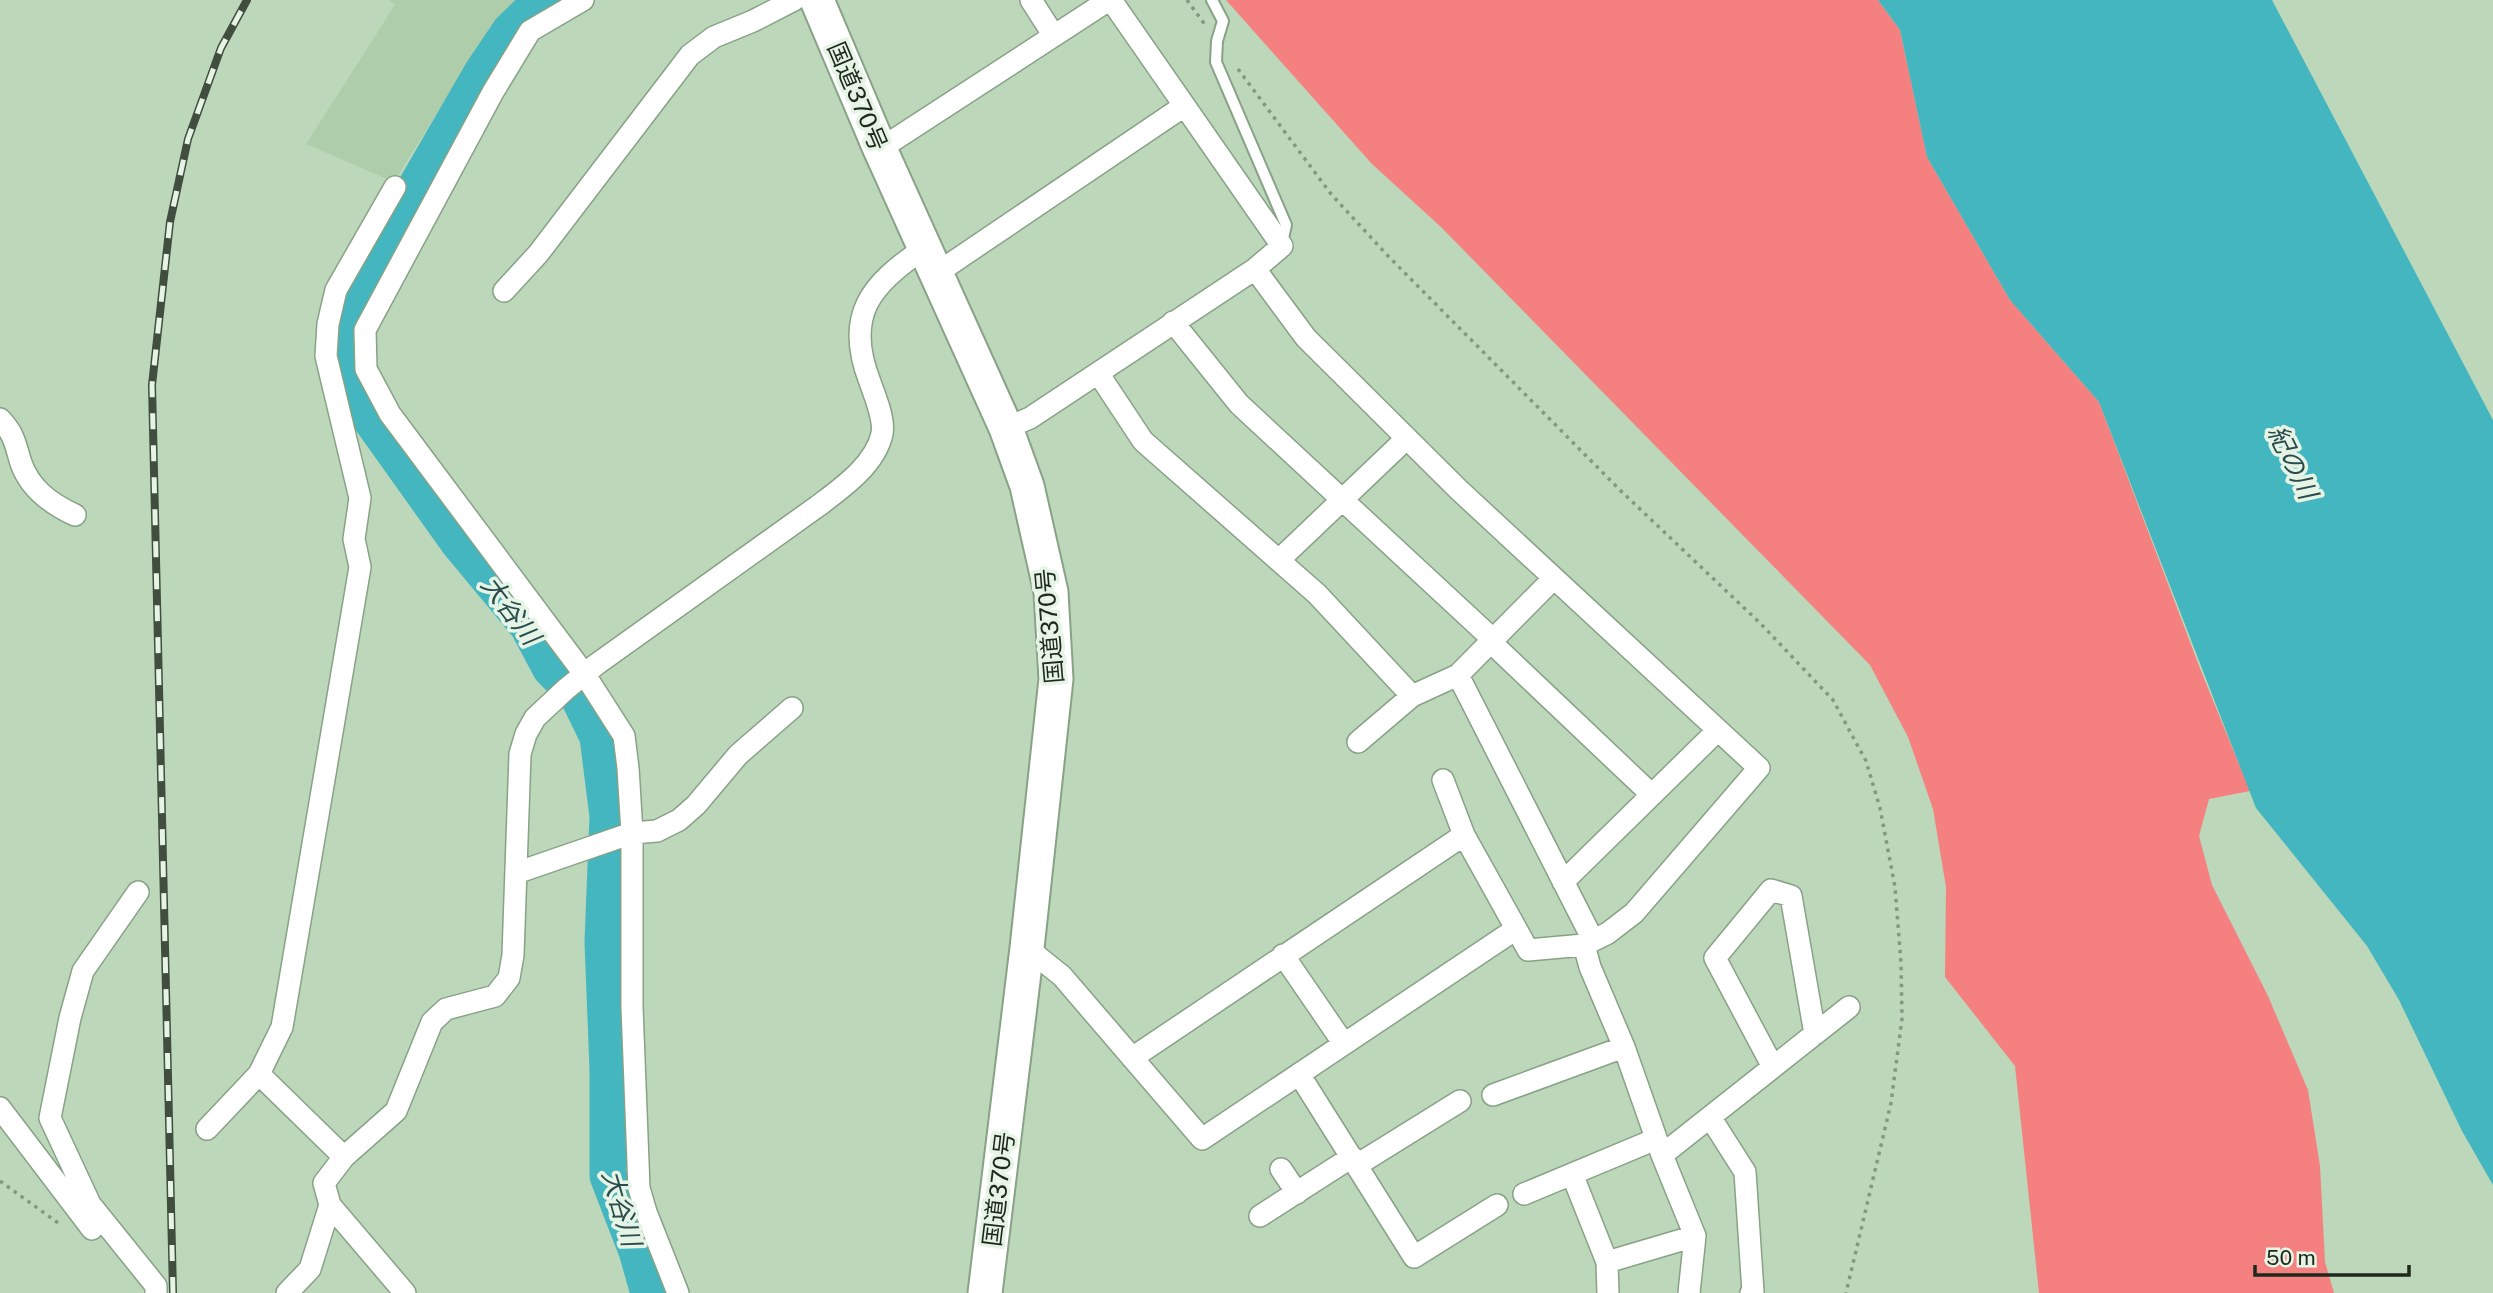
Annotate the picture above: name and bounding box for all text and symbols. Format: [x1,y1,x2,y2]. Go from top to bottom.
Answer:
street label: 国道370号 [823,37,893,155]
water label: 紀の川 [2262,420,2325,507]
street label: 国道370号 [1030,567,1068,685]
water label: 大谷川 [475,570,549,653]
street label: 国道370号 [977,1130,1019,1248]
water label: 大谷川 [596,1166,648,1253]
scale bar [2255,1234,2409,1278]
text: 50 m [2266,1245,2316,1270]

